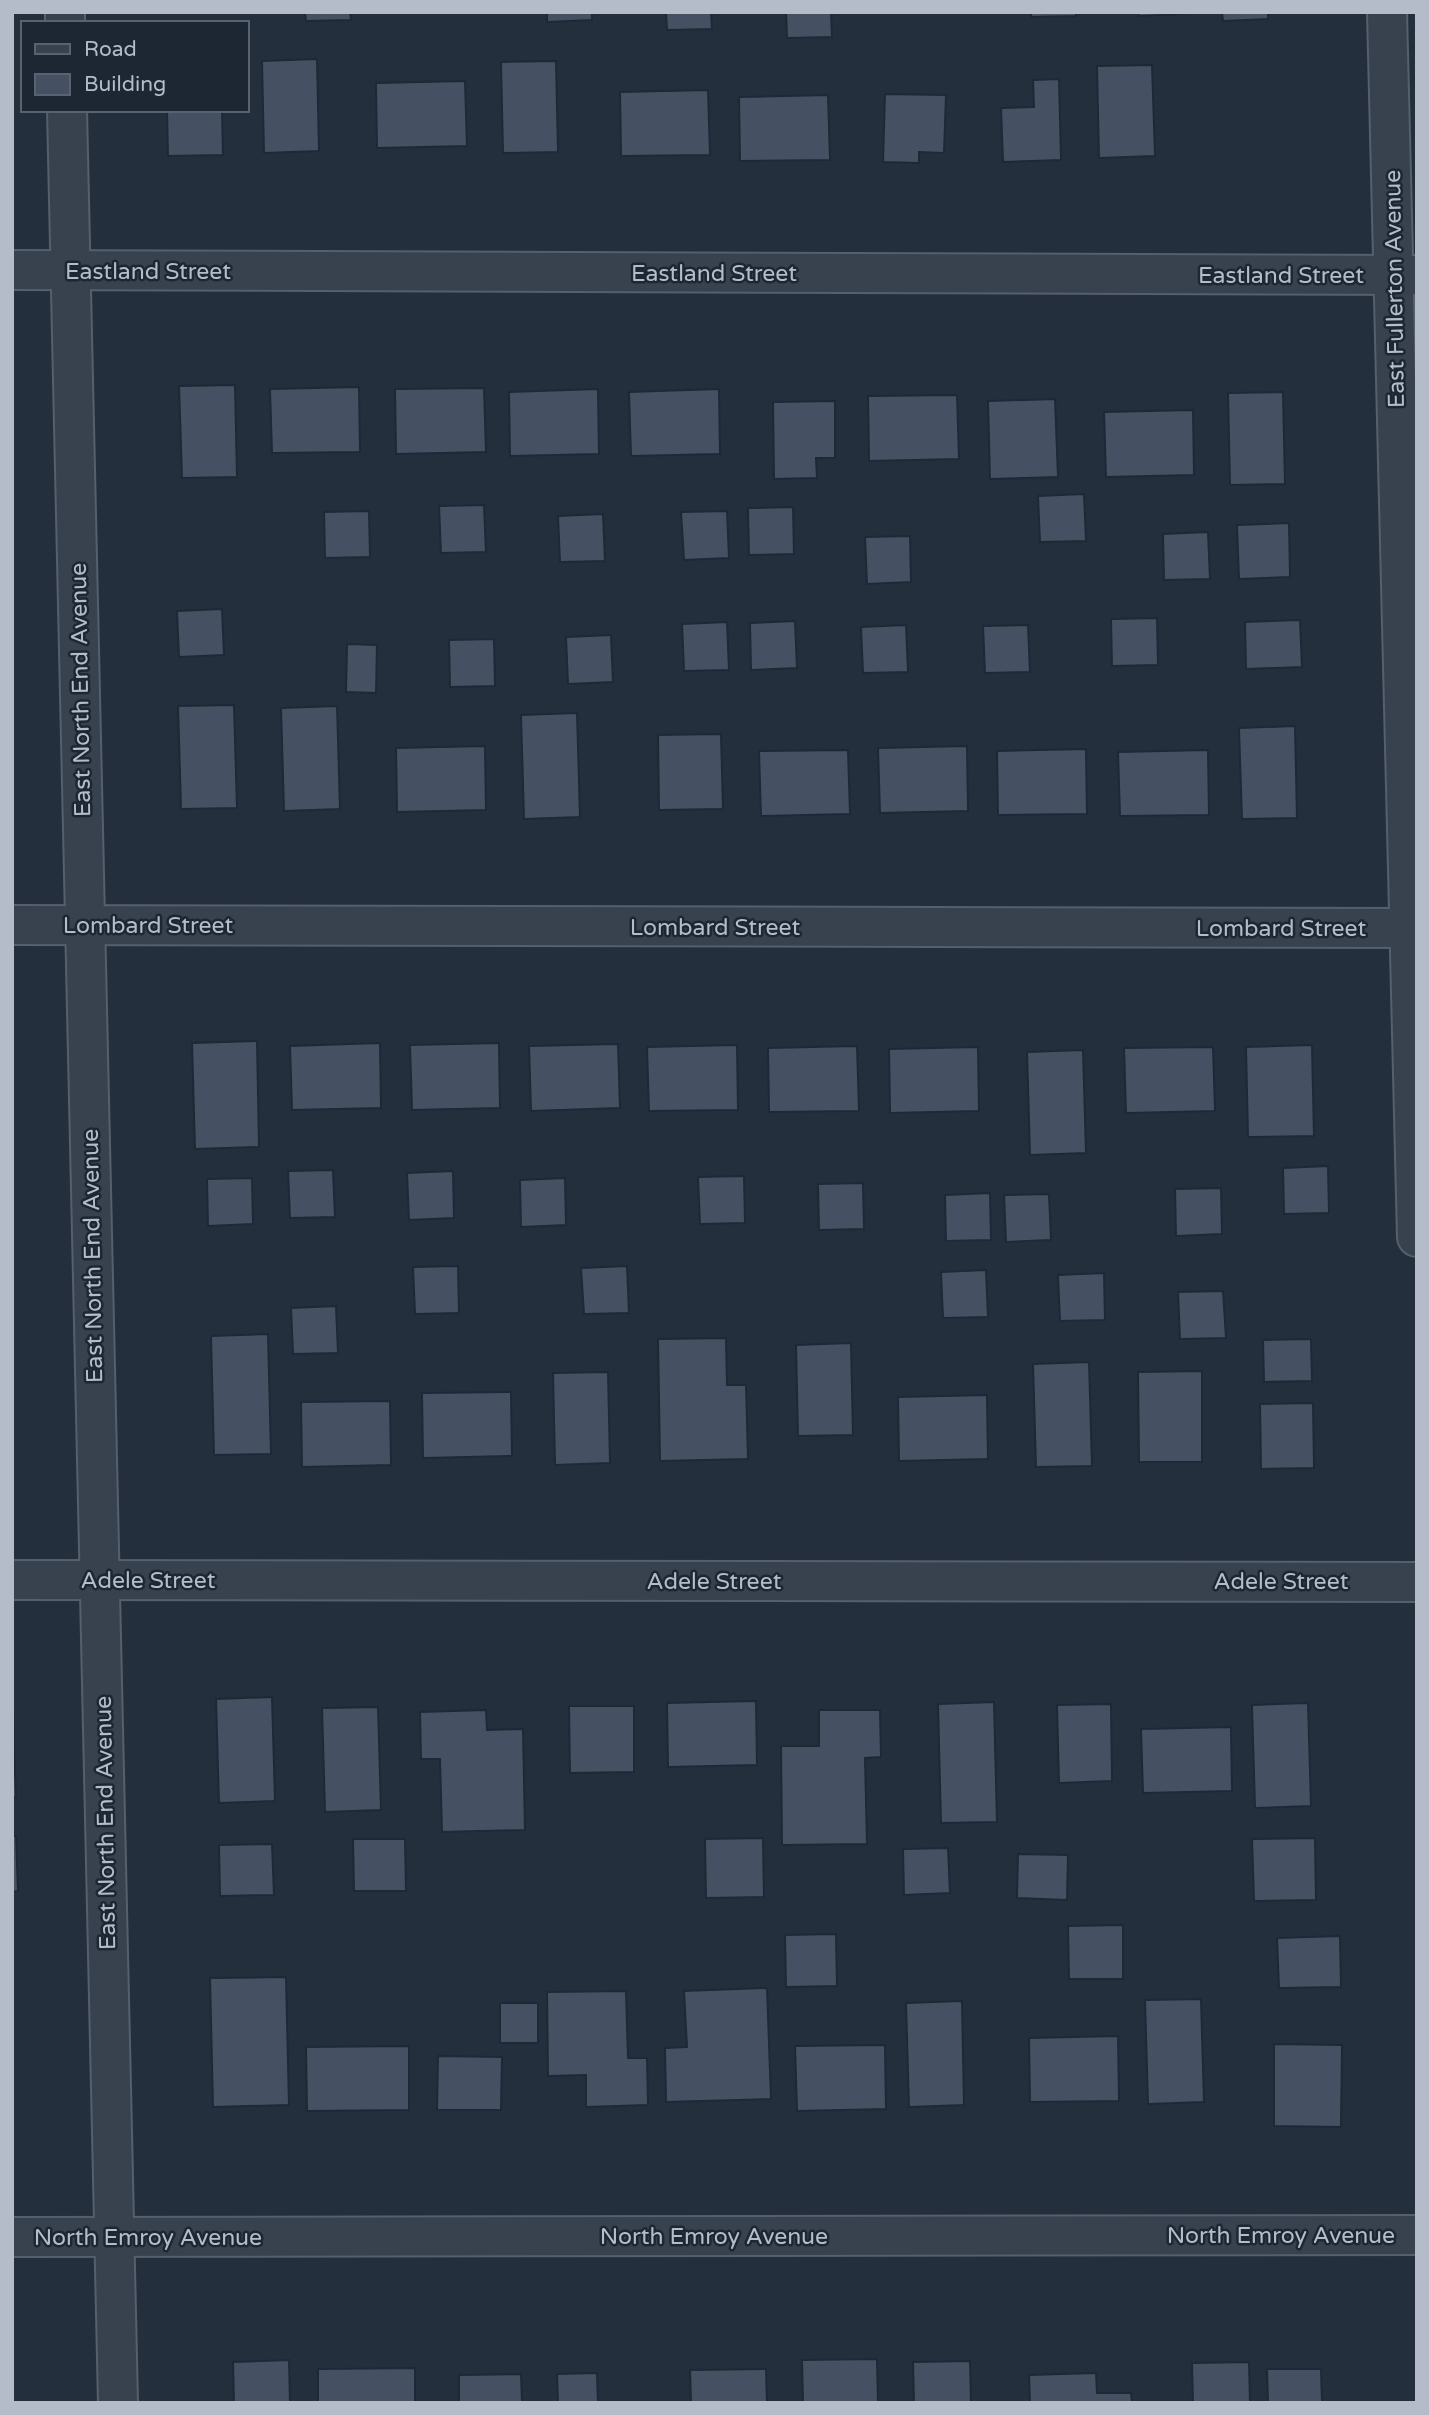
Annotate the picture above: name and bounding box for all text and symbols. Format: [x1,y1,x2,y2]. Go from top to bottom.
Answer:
legend [21,21,248,112]
text: Road [84,37,137,62]
text: Building [84,72,166,97]
street label: East Fullerton Avenue [1379,169,1411,408]
street label: Eastland Street [65,258,231,286]
street label: Eastland Street [631,260,797,288]
street label: Eastland Street [1198,262,1364,290]
street label: East North End Avenue [65,563,97,817]
street label: Lombard Street [63,912,233,940]
street label: Lombard Street [630,914,800,942]
street label: Lombard Street [1196,915,1366,943]
street label: East North End Avenue [77,1129,109,1383]
street label: Adele Street [81,1567,216,1595]
street label: Adele Street [647,1568,782,1596]
street label: Adele Street [1214,1568,1349,1596]
street label: East North End Avenue [90,1696,122,1950]
street label: North Emroy Avenue [1167,2222,1395,2250]
street label: North Emroy Avenue [600,2223,828,2251]
street label: North Emroy Avenue [34,2224,262,2252]

